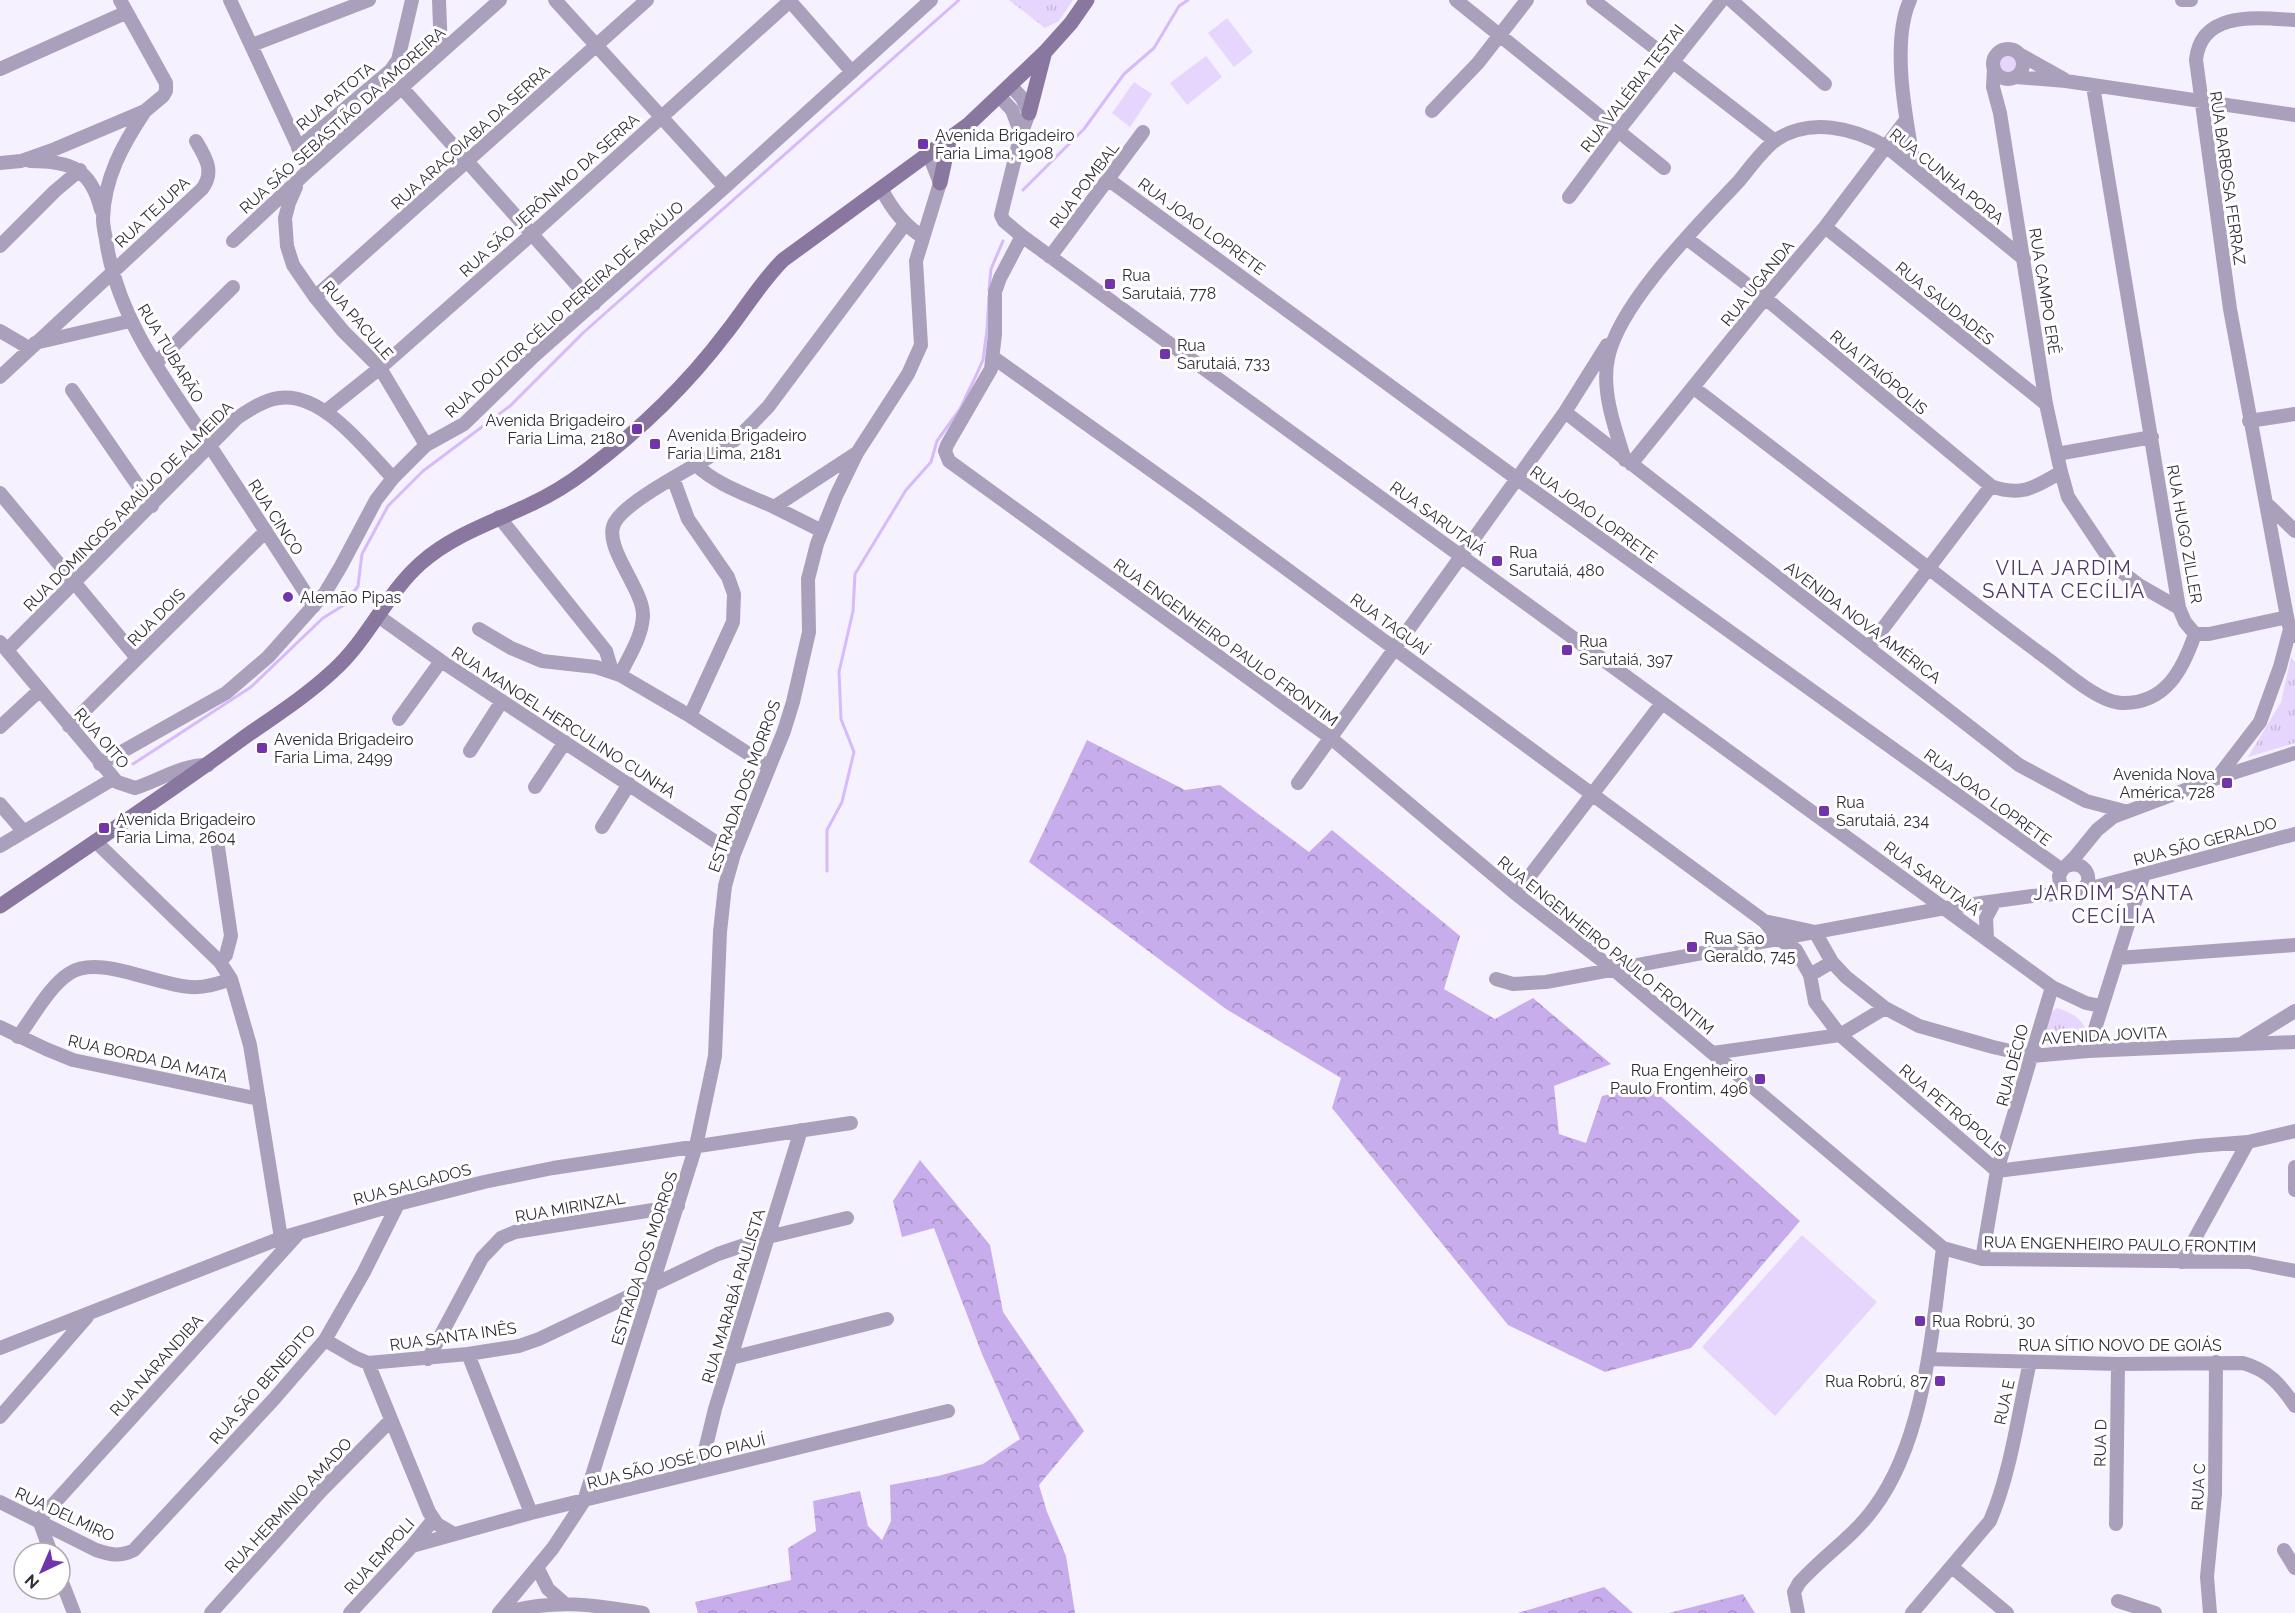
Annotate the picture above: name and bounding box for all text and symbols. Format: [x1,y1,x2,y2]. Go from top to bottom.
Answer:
street label: RUA VALÉRIA TESTAI [1576,20,1688,156]
street label: RUA SÃO SEBASTIÃO DA AMOREIRA [235,22,449,218]
street label: RUA PATOTA [293,58,378,134]
street label: RUA ARAÇOIABA DA SERRA [387,61,554,214]
street label: RUA BARBOSA FERRAZ [2206,90,2249,266]
street label: RUA SÃO JERÔNIMO DA SERRA [455,109,643,281]
street label: RUA CUNHA PORA [1886,125,2008,228]
place label: Avenida Brigadeiro Faria Lima, 1908 [935,126,1075,163]
marker: Avenida Brigadeiro Faria Lima, 1908 [916,137,930,151]
street label: RUA POMBAL [1046,138,1123,232]
street label: RUA TEJUPA [111,173,194,252]
street label: RUA JOAO LOPRETE [1134,174,1269,279]
street label: RUA DOUTOR CÉLIO PEREIRA DE ARAÚJO [440,196,688,422]
street label: RUA CAMPO ERÊ [2025,226,2065,356]
street label: RUA UGANDA [1717,236,1798,330]
street label: RUA SAUDADES [1892,258,1998,349]
place label: Rua Sarutaiá, 778 [1122,266,1216,303]
street label: RUA PACULE [318,277,397,364]
marker: Rua Sarutaiá, 778 [1103,277,1117,291]
street label: RUA TUBARÃO [134,300,208,406]
street label: RUA ITAIÓPOLIS [1826,325,1932,419]
place label: Rua Sarutaiá, 733 [1177,336,1270,373]
marker: Rua Sarutaiá, 733 [1158,347,1172,361]
street label: RUA DOMINGOS ARAÚJO DE ALMEIDA [19,397,237,615]
place label: Avenida Brigadeiro Faria Lima, 2180 [485,411,625,448]
marker: Avenida Brigadeiro Faria Lima, 2180 [630,422,644,436]
place label: Avenida Brigadeiro Faria Lima, 2181 [667,426,807,463]
marker: Avenida Brigadeiro Faria Lima, 2181 [648,437,662,451]
street label: RUA JOAO LOPRETE [1526,462,1661,567]
street label: RUA HUGO ZILLER [2163,463,2206,605]
street label: RUA CINCO [244,476,307,559]
street label: RUA SARUTAIÁ [1386,477,1490,560]
place label: Rua Sarutaiá, 480 [1509,543,1605,580]
marker: Rua Sarutaiá, 480 [1490,554,1504,568]
street label: RUA ENGENHEIRO PAULO FRONTIM [1110,555,1342,730]
district label: VILA JARDIM SANTA CECÍLIA [1982,556,2146,603]
street label: AVENIDA NOVA AMÉRICA [1781,557,1945,687]
street label: RUA DOIS [124,584,189,650]
place label: Alemão Pipas [300,588,402,607]
street label: RUA TAGUAÍ [1347,589,1433,659]
marker: Alemão Pipas [281,590,295,604]
place label: Rua Sarutaiá, 397 [1579,632,1673,669]
street label: RUA MANOEL HERCULINO CUNHA [448,643,679,802]
marker: Rua Sarutaiá, 397 [1560,643,1574,657]
street label: ESTRADA DOS MORROS [704,697,785,875]
street label: RUA OITO [70,704,133,772]
place label: Avenida Brigadeiro Faria Lima, 2499 [274,730,414,767]
marker: Avenida Brigadeiro Faria Lima, 2499 [255,741,269,755]
street label: RUA JOAO LOPRETE [1920,745,2055,850]
place label: Avenida Nova América, 728 [2113,765,2215,802]
marker: Avenida Nova América, 728 [2220,776,2234,790]
place label: Rua Sarutaiá, 234 [1836,793,1929,830]
marker: Rua Sarutaiá, 234 [1817,804,1831,818]
place label: Avenida Brigadeiro Faria Lima, 2604 [116,810,256,847]
street label: RUA SÃO GERALDO [2131,812,2279,870]
marker: Avenida Brigadeiro Faria Lima, 2604 [97,821,111,835]
street label: RUA SARUTAIÁ [1880,837,1984,920]
street label: RUA ENGENHEIRO PAULO FRONTIM [1494,852,1718,1039]
district label: JARDIM SANTA CECÍLIA [2034,881,2194,928]
place label: Rua São Geraldo, 745 [1704,929,1796,966]
marker: Rua São Geraldo, 745 [1685,940,1699,954]
street label: RUA DÉCIO [1991,1022,2033,1108]
street label: AVENIDA JOVITA [2041,1023,2167,1048]
street label: RUA BORDA DA MATA [66,1031,230,1086]
street label: RUA PETRÓPOLIS [1895,1059,2011,1161]
place label: Rua Engenheiro Paulo Frontim, 496 [1610,1061,1748,1098]
marker: Rua Engenheiro Paulo Frontim, 496 [1753,1072,1767,1086]
street label: RUA SALGADOS [351,1160,473,1209]
street label: ESTRADA DOS MORROS [607,1169,682,1347]
street label: RUA MIRINZAL [514,1188,627,1227]
street label: RUA MARABÁ PAULISTA [697,1206,769,1386]
street label: RUA ENGENHEIRO PAULO FRONTIM [1983,1233,2257,1256]
street label: RUA NARANDIBA [106,1311,207,1420]
place label: Rua Robrú, 30 [1932,1312,2035,1331]
marker: Rua Robrú, 30 [1913,1314,1927,1328]
street label: RUA SANTA INÊS [388,1317,518,1355]
street label: RUA SÃO BENEDITO [205,1320,319,1448]
street label: RUA SÍTIO NOVO DE GOIÁS [2018,1335,2222,1355]
place label: Rua Robrú, 87 [1825,1372,1928,1391]
marker: Rua Robrú, 87 [1933,1374,1947,1388]
street label: RUA E [1990,1377,2019,1427]
street label: RUA D [2091,1419,2110,1467]
street label: RUA SÃO JOSÉ DO PIAUÍ [585,1429,767,1493]
street label: RUA HERMINIO AMADO [221,1434,356,1577]
street label: RUA C [2188,1463,2209,1511]
street label: RUA DELMIRO [12,1483,117,1546]
street label: RUA EMPOLI [340,1514,418,1598]
north arrow [12,1541,72,1601]
text: N [21,1570,43,1593]

